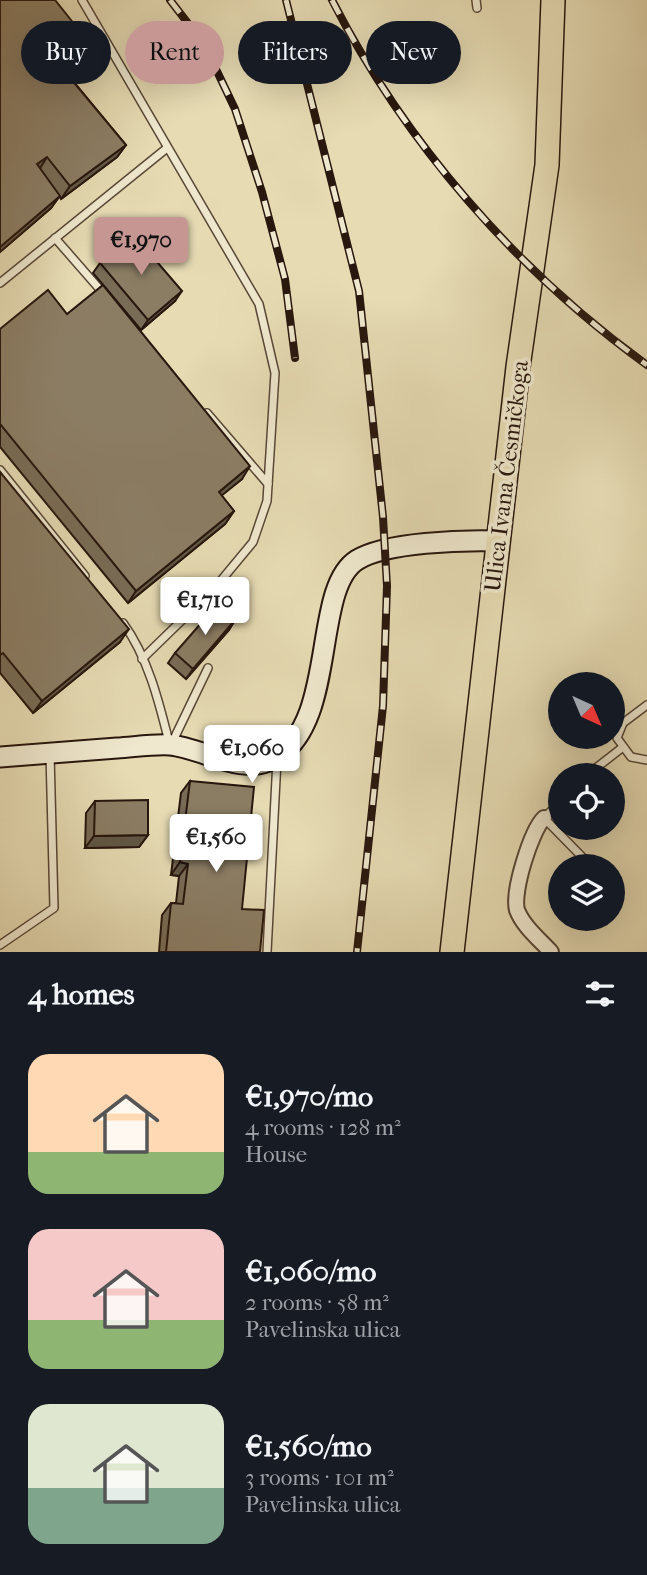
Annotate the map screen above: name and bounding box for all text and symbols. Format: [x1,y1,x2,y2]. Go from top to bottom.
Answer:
chip: Buy [21,21,111,84]
chip: Rent [125,21,224,84]
chip: Filters [238,21,352,84]
chip: New [366,21,461,84]
pin: €1,970 [84,218,198,277]
text: €1,970 [110,226,172,253]
street label: Ulica Ivana Česmičkoga [479,358,534,593]
pin: €1,710 [148,578,262,637]
text: €1,710 [176,586,234,613]
north arrow [548,672,625,749]
map controls [548,672,625,931]
pin: €1,060 [195,726,309,785]
text: €1,060 [220,734,284,761]
button: locate [548,763,625,840]
pin: €1,560 [159,814,273,874]
text: €1,560 [186,823,246,850]
button: layers [548,854,625,931]
icon: filters [581,975,619,1013]
text: 4 homes [28,977,135,1012]
text: €1,970/mo [245,1079,373,1114]
icon: home [84,1082,168,1166]
text: 4 rooms · 128 m² [245,1114,401,1141]
text: House [245,1141,307,1168]
text: €1,060/mo [245,1254,376,1289]
icon: home [84,1257,168,1341]
text: 2 rooms · 58 m² [245,1289,389,1316]
text: Pavelinska ulica [245,1316,400,1343]
text: €1,560/mo [245,1429,372,1464]
icon: home [84,1432,168,1516]
text: 3 rooms · 101 m² [245,1464,394,1491]
text: Pavelinska ulica [245,1491,400,1518]

